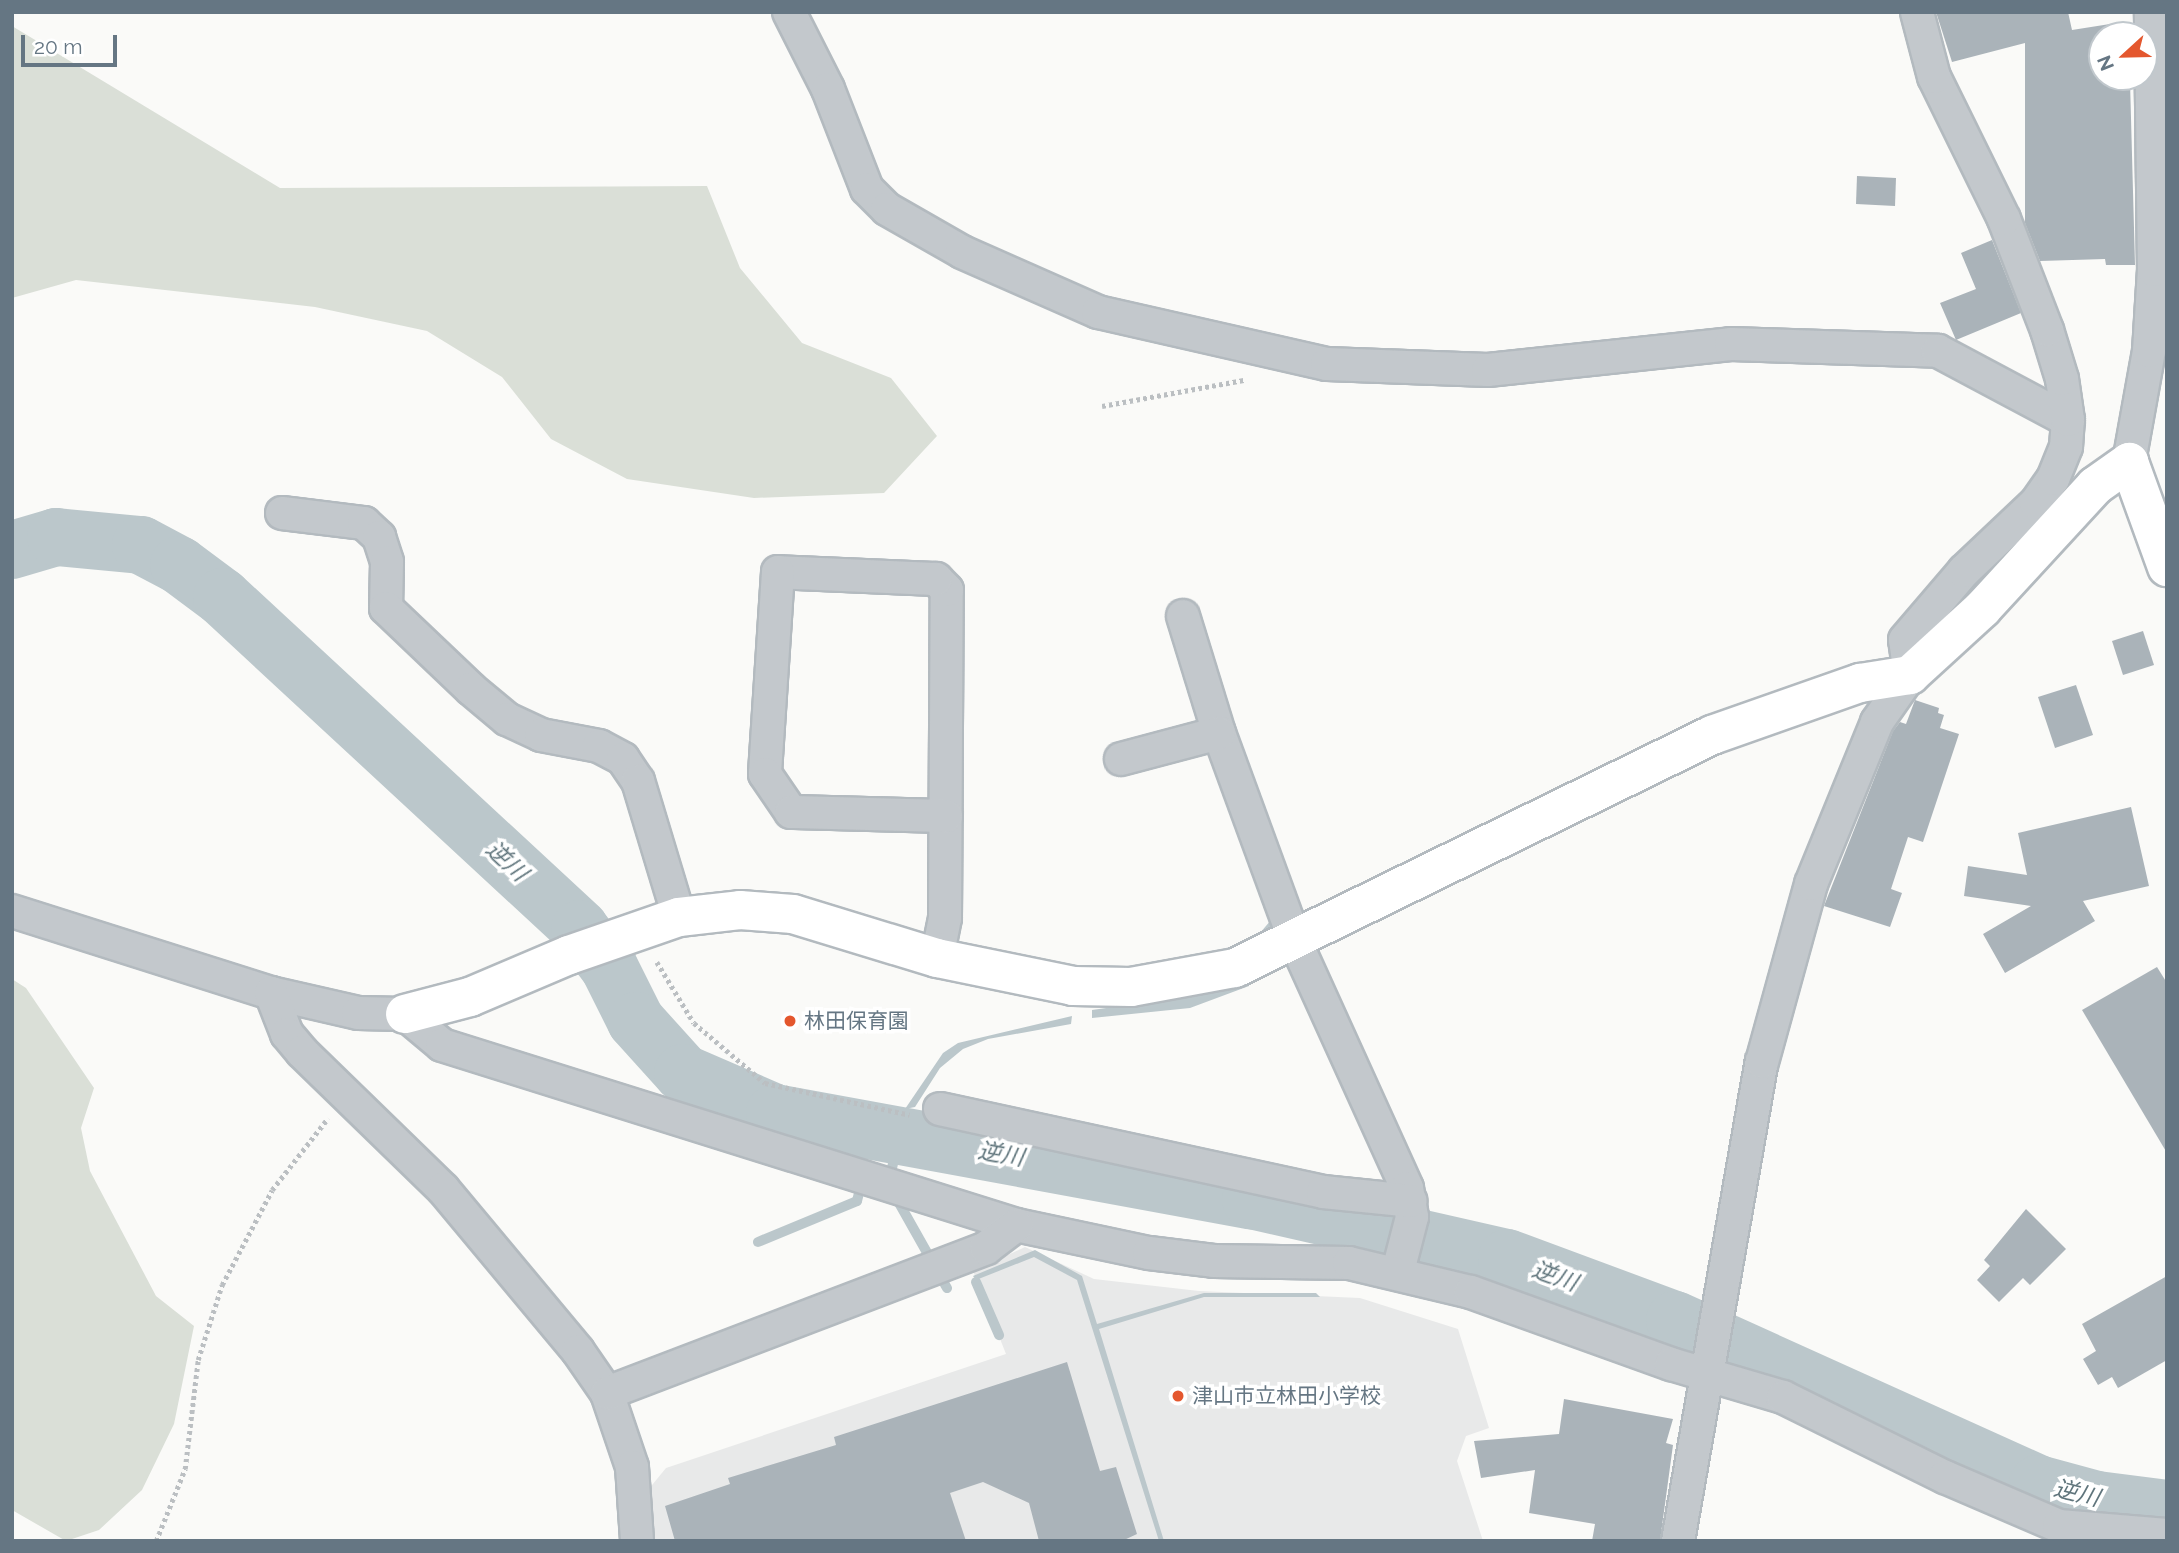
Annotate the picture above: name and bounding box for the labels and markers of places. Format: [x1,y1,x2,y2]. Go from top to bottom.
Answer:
place label: 林田保育園 [804,1008,909,1034]
marker: 林田保育園 [782,1013,798,1029]
place label: 津山市立林田小学校 [1192,1383,1381,1409]
marker: 津山市立林田小学校 [1170,1388,1186,1404]

